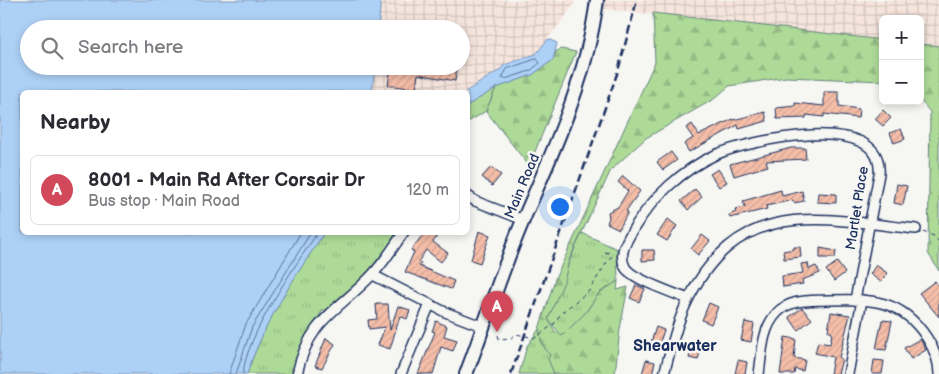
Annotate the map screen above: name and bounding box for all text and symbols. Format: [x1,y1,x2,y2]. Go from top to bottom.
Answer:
map controls [879,15,924,105]
button: + [879,15,924,60]
search box [20,20,470,75]
icon: search [38,34,66,62]
text: Search here [78,36,183,59]
button: − [879,60,924,105]
text: Nearby [40,110,110,135]
street label: Main Road [501,151,543,221]
street label: Martlet Place [842,165,872,251]
text: 8001 - Main Rd After Corsair Dr [88,169,365,192]
text: A [52,181,62,200]
text: 120 m [406,181,449,200]
text: Bus stop · Main Road [88,192,240,211]
your location [547,194,573,220]
pin: A [481,291,513,332]
district label: Shearwater [633,337,717,356]

